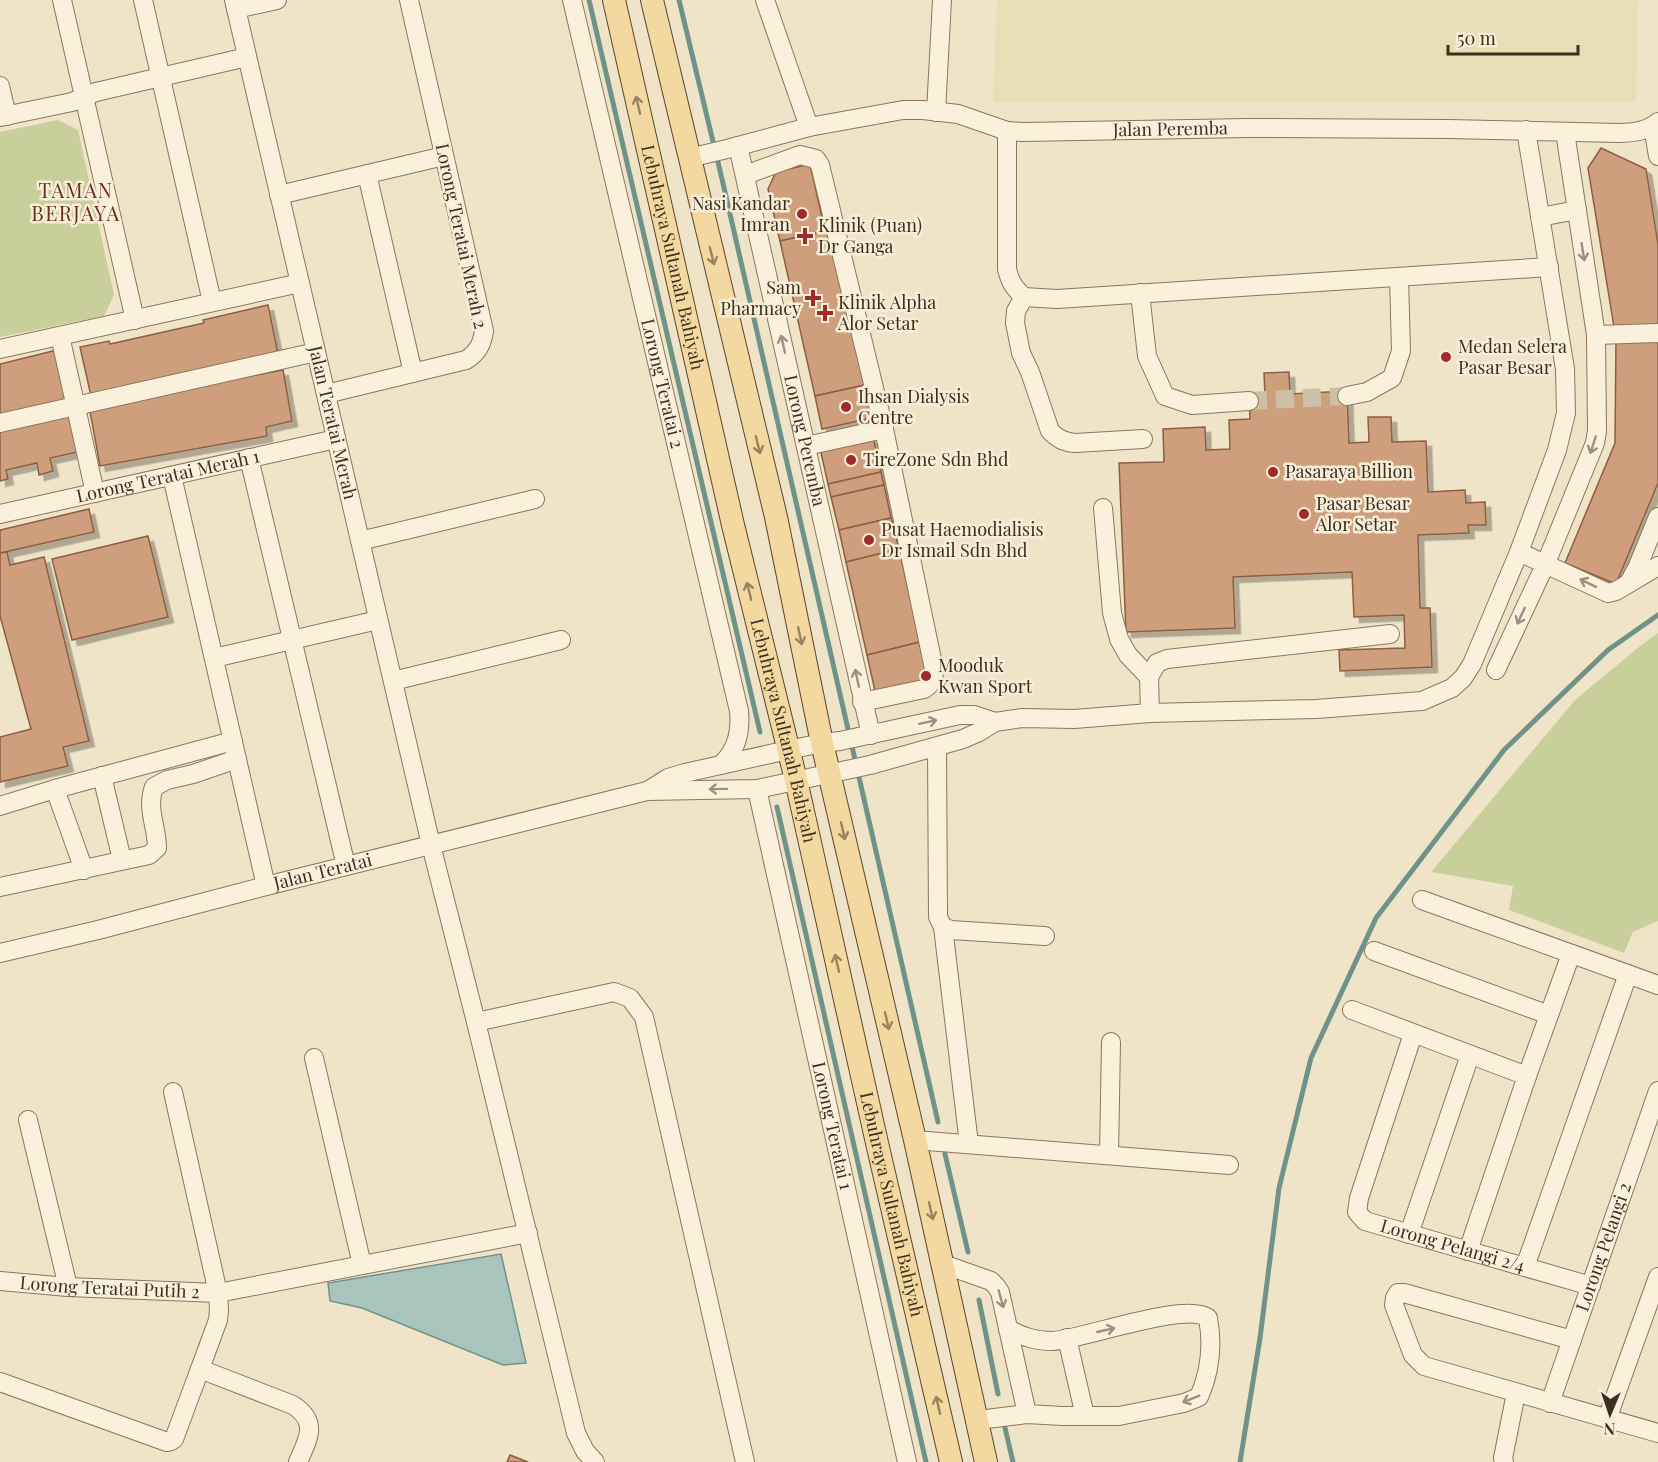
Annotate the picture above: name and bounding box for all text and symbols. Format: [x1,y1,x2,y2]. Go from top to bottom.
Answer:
scale bar [1448,18,1578,56]
text: 50 m [1457,26,1496,50]
one-way arrow [631,95,643,114]
street label: Jalan Peremba [1112,115,1228,141]
street label: Lorong Teratai Merah 2 [431,141,493,331]
street label: Lebuhraya Sultanah Bahiyah [636,142,711,372]
district label: TAMAN BERJAYA [31,176,121,226]
place label: Nasi Kandar Imran [692,191,790,236]
marker: Nasi Kandar Imran [795,207,809,221]
place label: Klinik (Puan) Dr Ganga [818,213,922,258]
marker: Klinik (Puan) Dr Ganga [796,227,814,245]
one-way arrow [1578,241,1589,261]
one-way arrow [707,246,719,265]
place label: Sam Pharmacy [720,275,801,320]
place label: Klinik Alpha Alor Setar [837,290,936,335]
marker: Sam Pharmacy [806,291,820,305]
marker: Klinik Alpha Alor Setar [816,304,834,322]
street label: Lorong Teratai 2 [636,316,690,451]
place label: Medan Selera Pasar Besar [1458,334,1567,379]
one-way arrow [777,335,788,354]
street label: Jalan Teratai Merah [304,342,363,502]
marker: Medan Selera Pasar Besar [1439,350,1453,364]
street label: Lorong Peremba [779,372,832,508]
place label: Ihsan Dialysis Centre [858,384,970,429]
marker: Ihsan Dialysis Centre [839,400,853,414]
one-way arrow [753,435,765,454]
one-way arrow [1587,435,1598,454]
street label: Lorong Teratai Merah 1 [74,443,262,508]
place label: TireZone Sdn Bhd [863,447,1009,471]
marker: TireZone Sdn Bhd [844,453,858,467]
place label: Pasaraya Billion [1285,459,1413,483]
marker: Pasaraya Billion [1266,465,1280,479]
place label: Pasar Besar Alor Setar [1315,491,1410,536]
marker: Pasar Besar Alor Setar [1297,507,1311,521]
place label: Pusat Haemodialisis Dr Ismail Sdn Bhd [881,517,1044,562]
marker: Pusat Haemodialisis Dr Ismail Sdn Bhd [862,533,876,547]
one-way arrow [1579,577,1597,589]
one-way arrow [743,582,755,601]
one-way arrow [1515,607,1527,625]
street label: Lebuhraya Sultanah Bahiyah [746,616,823,845]
one-way arrow [795,625,806,645]
place label: Mooduk Kwan Sport [938,653,1033,698]
one-way arrow [851,669,862,688]
marker: Mooduk Kwan Sport [919,669,933,683]
one-way arrow [918,716,937,728]
one-way arrow [708,784,728,795]
one-way arrow [838,821,850,840]
street label: Jalan Teratai [270,847,374,895]
one-way arrow [831,954,842,973]
one-way arrow [882,1011,894,1030]
street label: Lorong Teratai 1 [807,1059,859,1192]
street label: Lebuhraya Sultanah Bahiyah [855,1089,930,1319]
street label: Lorong Pelangi 2 [1570,1179,1636,1314]
one-way arrow [926,1201,937,1220]
street label: Lorong Pelangi 2/4 [1378,1213,1528,1277]
street label: Lorong Teratai Putih 2 [19,1270,200,1303]
one-way arrow [996,1289,1007,1308]
one-way arrow [1096,1324,1115,1336]
north arrow [1580,1384,1640,1444]
one-way arrow [1182,1394,1200,1405]
one-way arrow [932,1396,944,1415]
text: N [1603,1419,1616,1440]

